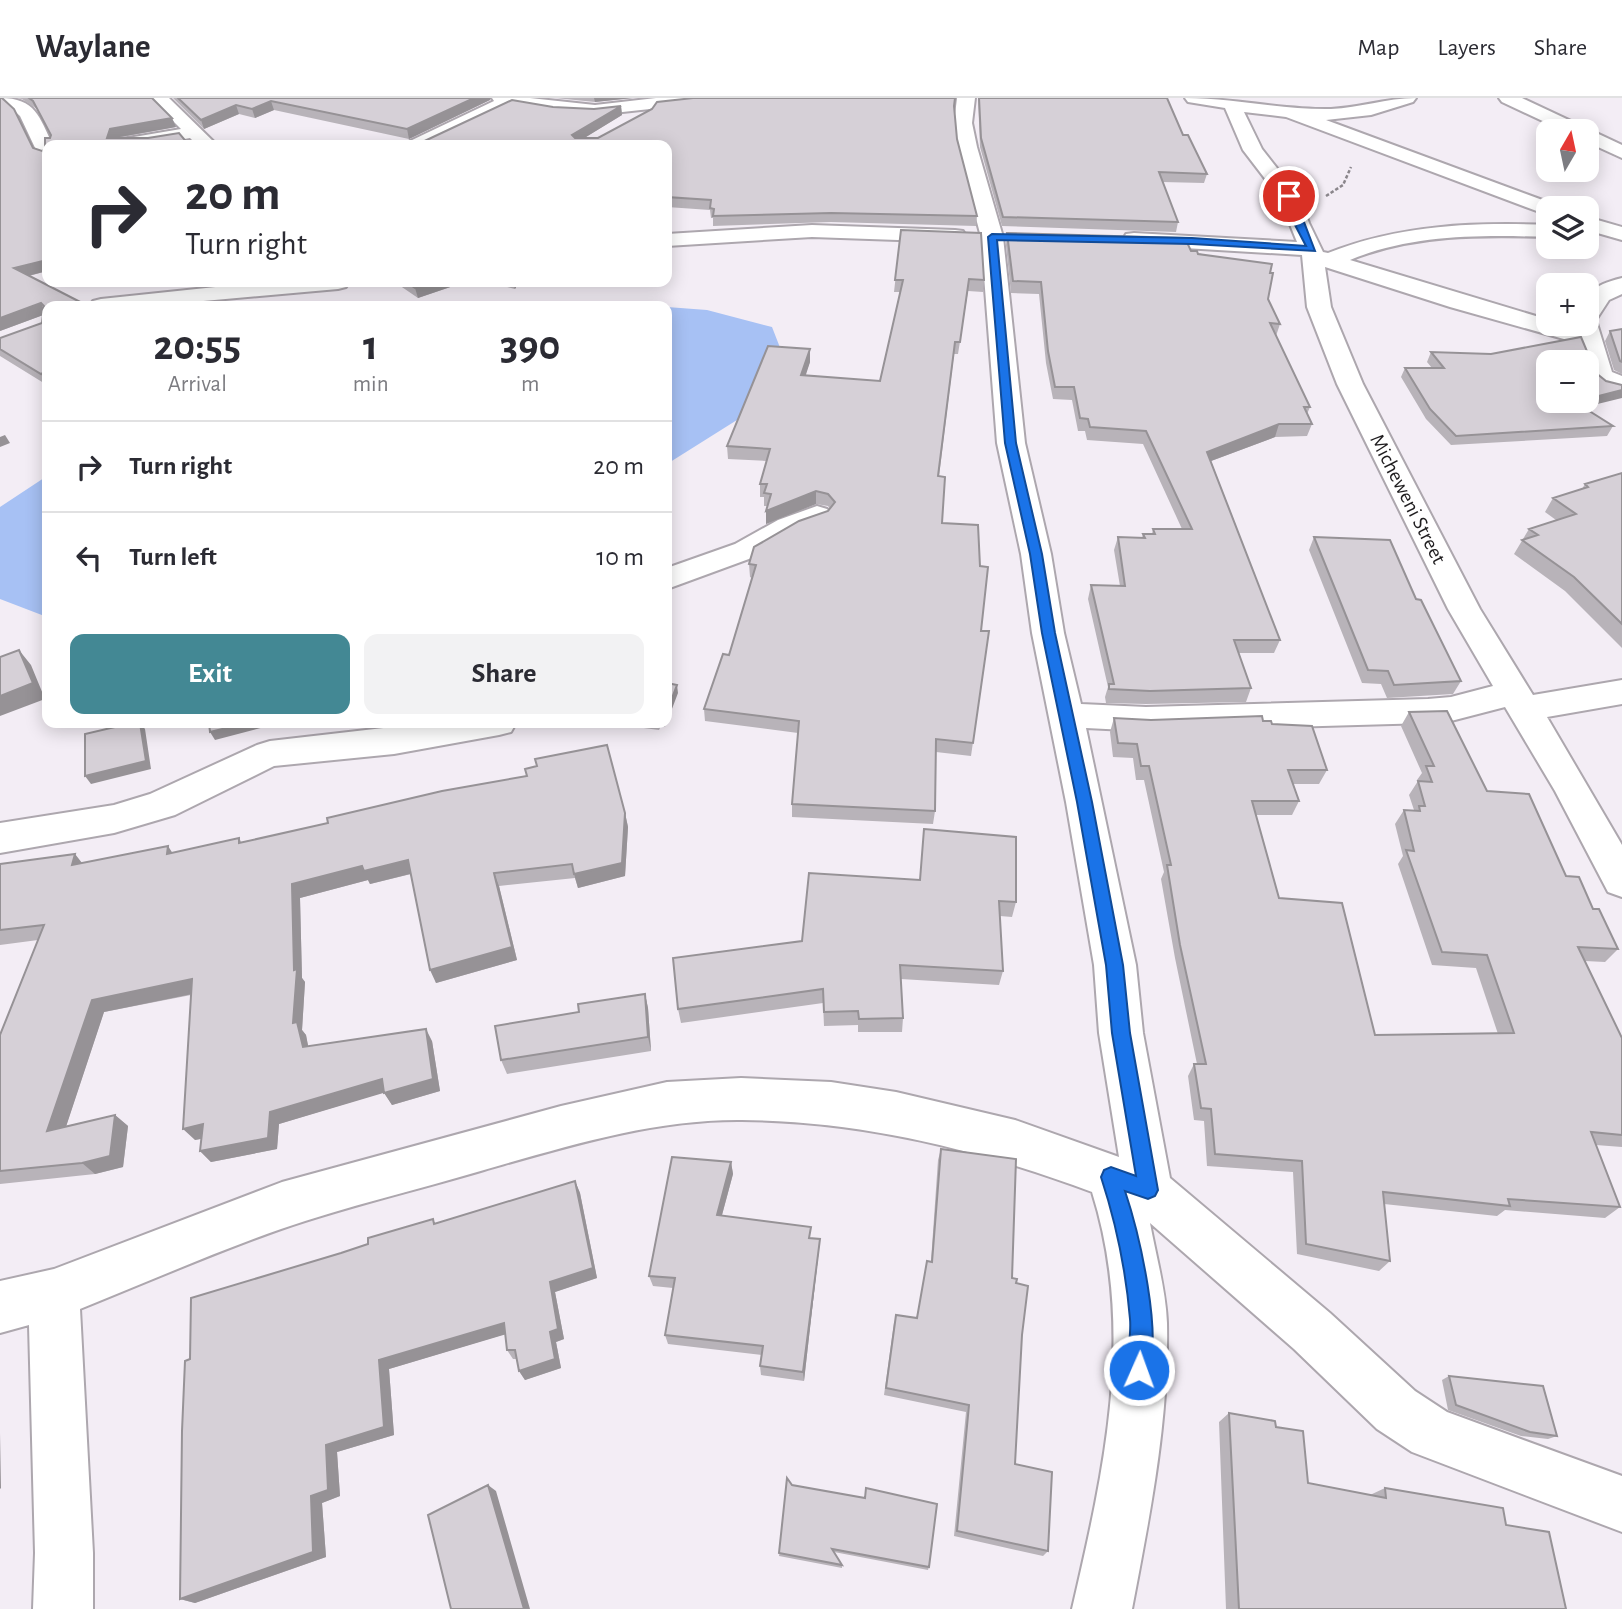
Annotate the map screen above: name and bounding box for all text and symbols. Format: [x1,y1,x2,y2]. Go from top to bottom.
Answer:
text: Waylane [35,31,151,64]
text: Map [1357,36,1399,60]
text: Layers [1437,36,1496,60]
text: Share [1534,36,1587,60]
north arrow [1536,119,1600,182]
map controls [1536,119,1599,413]
pin [1259,166,1319,226]
icon: right [70,168,161,259]
text: 20 m [185,170,281,219]
icon: arrive [1270,177,1308,215]
button: layers [1536,196,1599,259]
text: Turn right [185,228,307,260]
button: + [1536,273,1599,336]
text: 20:55 [154,325,241,367]
text: 1 [363,325,378,367]
text: 390 [500,325,560,367]
button: − [1536,350,1599,413]
text: Arrival [168,373,227,396]
text: min [353,373,389,396]
text: m [521,373,539,396]
street label: Micheweni Street [1366,431,1450,568]
icon: right [70,448,108,486]
text: Turn right [129,453,232,479]
text: 20 m [593,453,644,479]
icon: left [70,539,108,577]
text: Turn left [129,544,217,570]
text: 10 m [596,544,644,570]
button: Exit [70,634,350,714]
button: Share [364,634,644,714]
position arrow [1102,1333,1176,1407]

